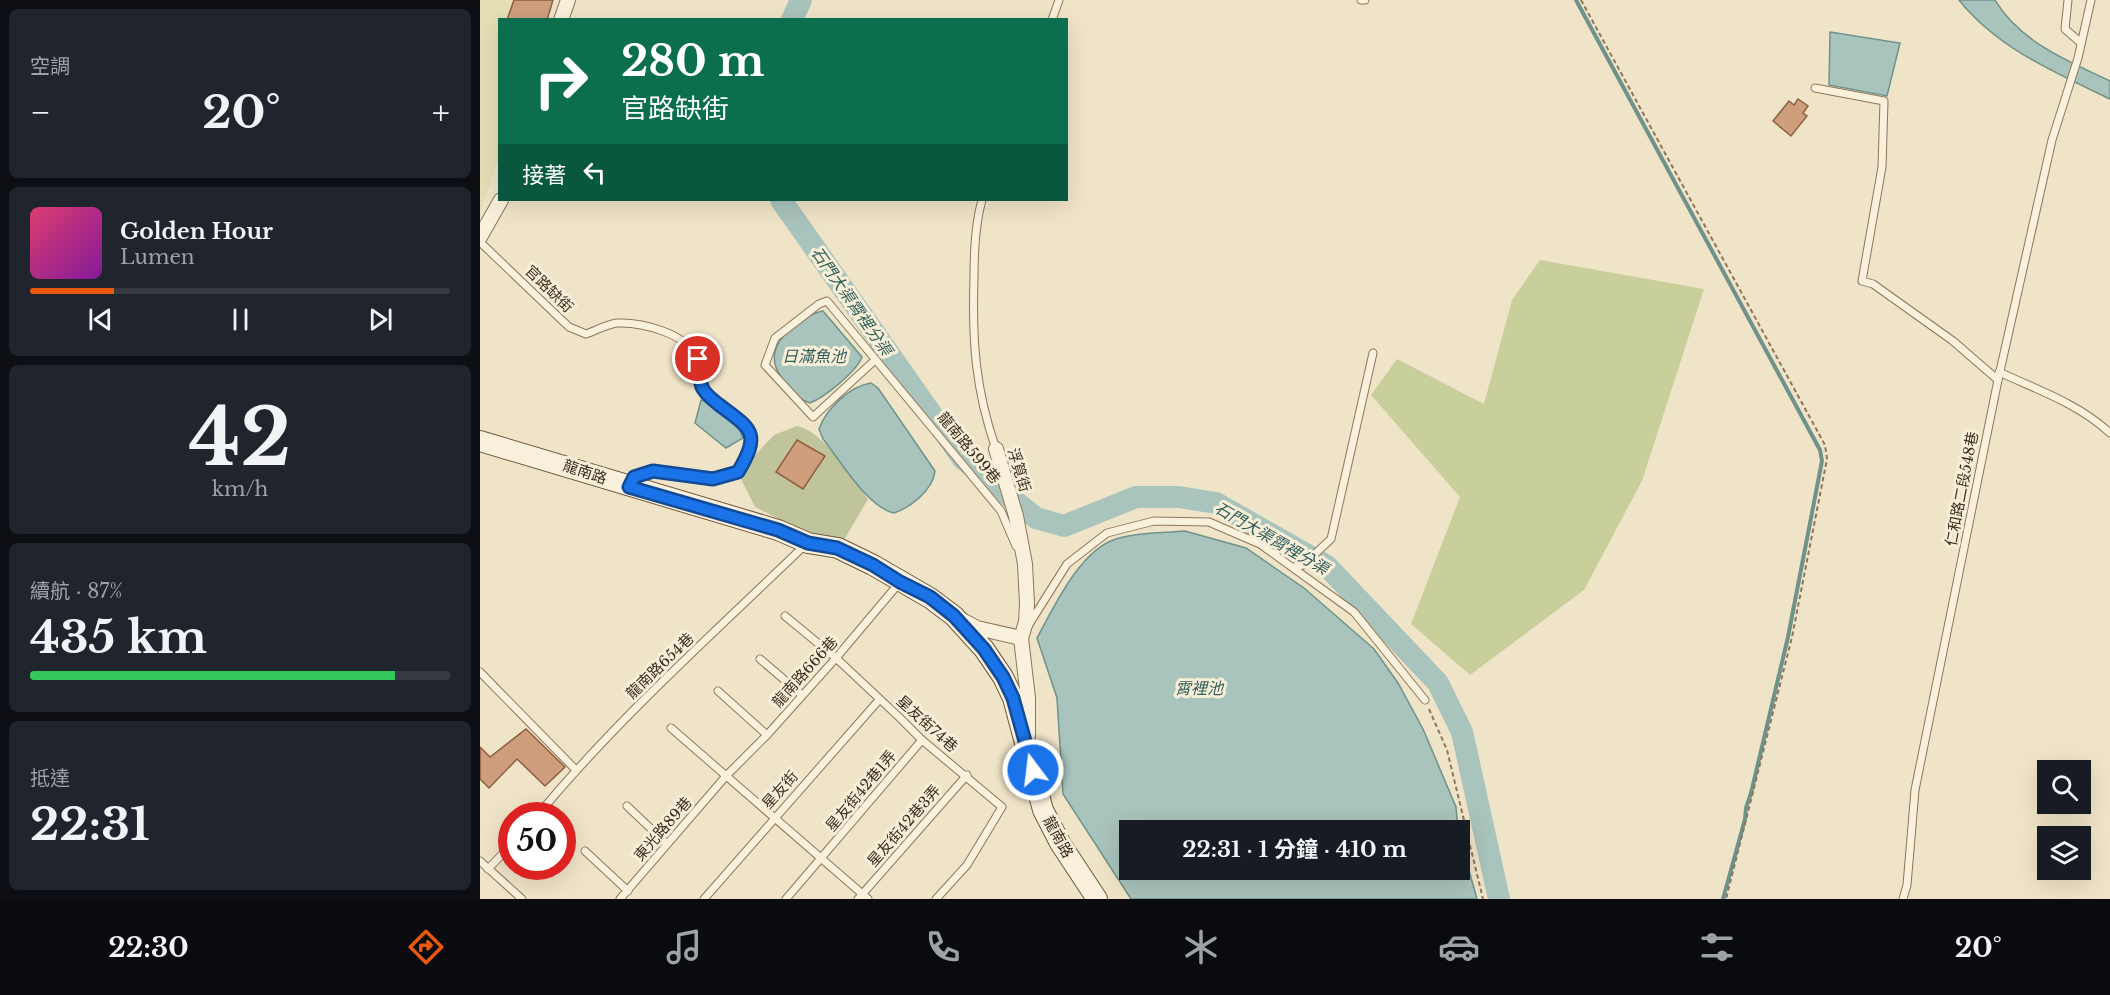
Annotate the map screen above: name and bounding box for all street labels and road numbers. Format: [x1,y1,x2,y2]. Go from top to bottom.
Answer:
street label: 官路缺街 [521,261,578,316]
street label: 龍南路599巷 [934,408,1005,487]
street label: 仁和路二段548巷 [1941,430,1982,548]
street label: 浮筧街 [1004,446,1035,494]
street label: 龍南路 [561,455,610,488]
street label: 龍南路654巷 [622,629,698,703]
street label: 龍南路666巷 [768,632,841,711]
street label: 星友街74巷 [893,691,962,756]
street label: 星友街42巷1弄 [821,746,900,835]
street label: 星友街 [758,767,802,813]
street label: 星友街42巷3弄 [863,781,944,870]
street label: 東光路89巷 [630,793,696,865]
street label: 龍南路 [1039,812,1078,861]

